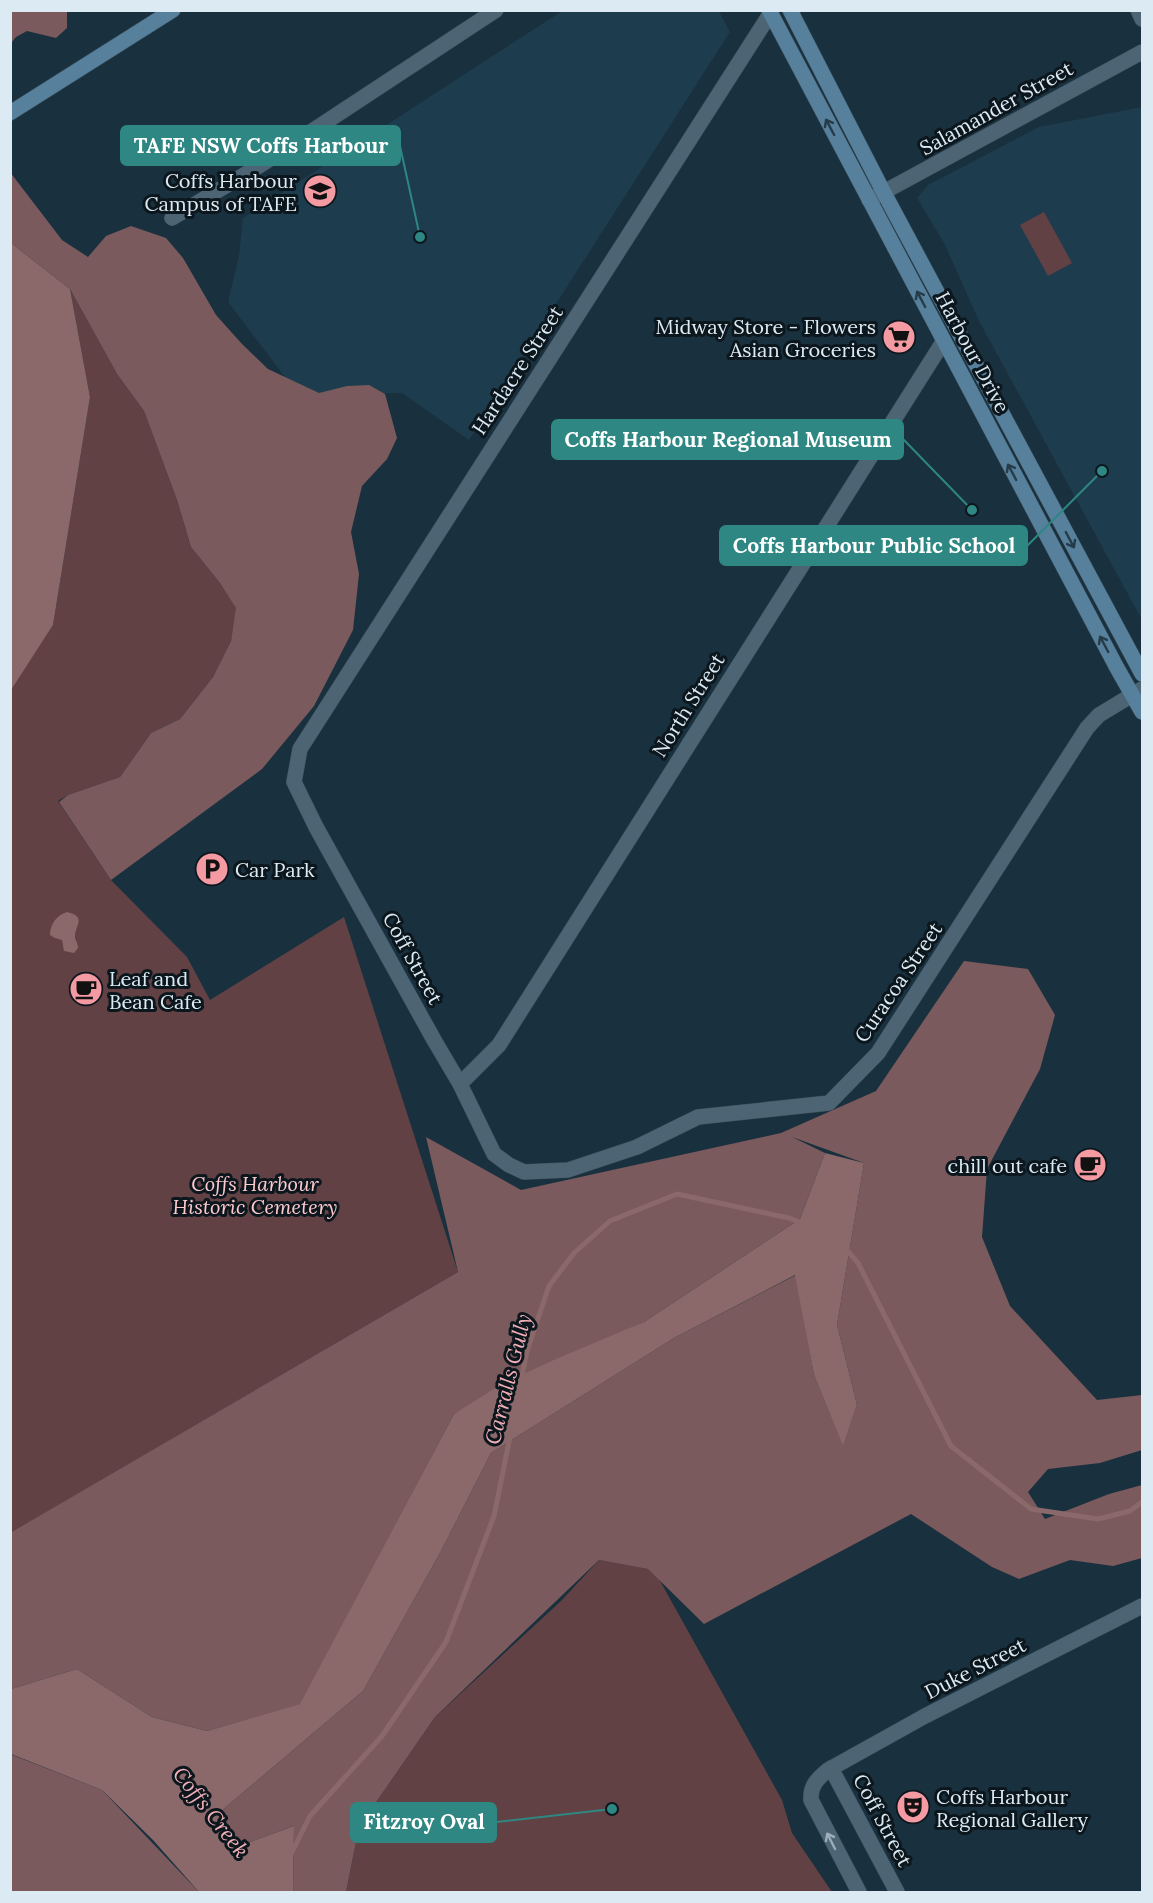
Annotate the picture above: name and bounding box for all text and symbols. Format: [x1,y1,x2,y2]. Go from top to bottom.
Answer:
street label: Salamander Street [915,55,1077,160]
one-way arrow [824,119,836,136]
callout: TAFE NSW Coffs Harbour [121,126,400,165]
text: TAFE NSW Coffs Harbour [134,132,388,159]
place label: Coffs Harbour Campus of TAFE [145,168,297,216]
school or university icon: Coffs Harbour Campus of TAFE [302,173,338,209]
street label: Harbour Drive [931,287,1015,417]
one-way arrow [915,291,926,309]
street label: Hardacre Street [466,301,568,439]
place label: Midway Store - Flowers Asian Groceries [656,314,876,362]
supermarket icon: Midway Store - Flowers Asian Groceries [881,319,917,355]
callout: Coffs Harbour Regional Museum [552,420,903,459]
text: Coffs Harbour Regional Museum [565,426,891,453]
one-way arrow [1006,463,1017,481]
callout: Coffs Harbour Public School [720,526,1027,565]
one-way arrow [1064,531,1076,548]
text: Coffs Harbour Public School [733,532,1016,559]
one-way arrow [1098,636,1110,653]
street label: North Street [646,648,730,761]
parking icon: Car Park [194,851,230,887]
place label: Car Park [235,857,315,882]
street label: Coff Street [378,908,449,1009]
street label: Curacoa Street [849,917,947,1047]
place label: Leaf and Bean Cafe [109,966,202,1014]
cafe icon: Leaf and Bean Cafe [68,971,104,1007]
cafe icon: chill out cafe [1072,1147,1108,1183]
place label: chill out cafe [948,1153,1067,1178]
park label: Coffs Harbour Historic Cemetery [172,1171,338,1219]
water label: Carralls Gully [479,1311,537,1447]
street label: Duke Street [920,1632,1030,1704]
water label: Coffs Creek [167,1761,255,1863]
street label: Coff Street [848,1769,918,1871]
place label: Coffs Harbour Regional Gallery [936,1784,1089,1832]
theatre icon: Coffs Harbour Regional Gallery [895,1789,931,1825]
callout: Fitzroy Oval [351,1803,496,1842]
text: Fitzroy Oval [363,1808,485,1835]
one-way arrow [825,1833,836,1851]

